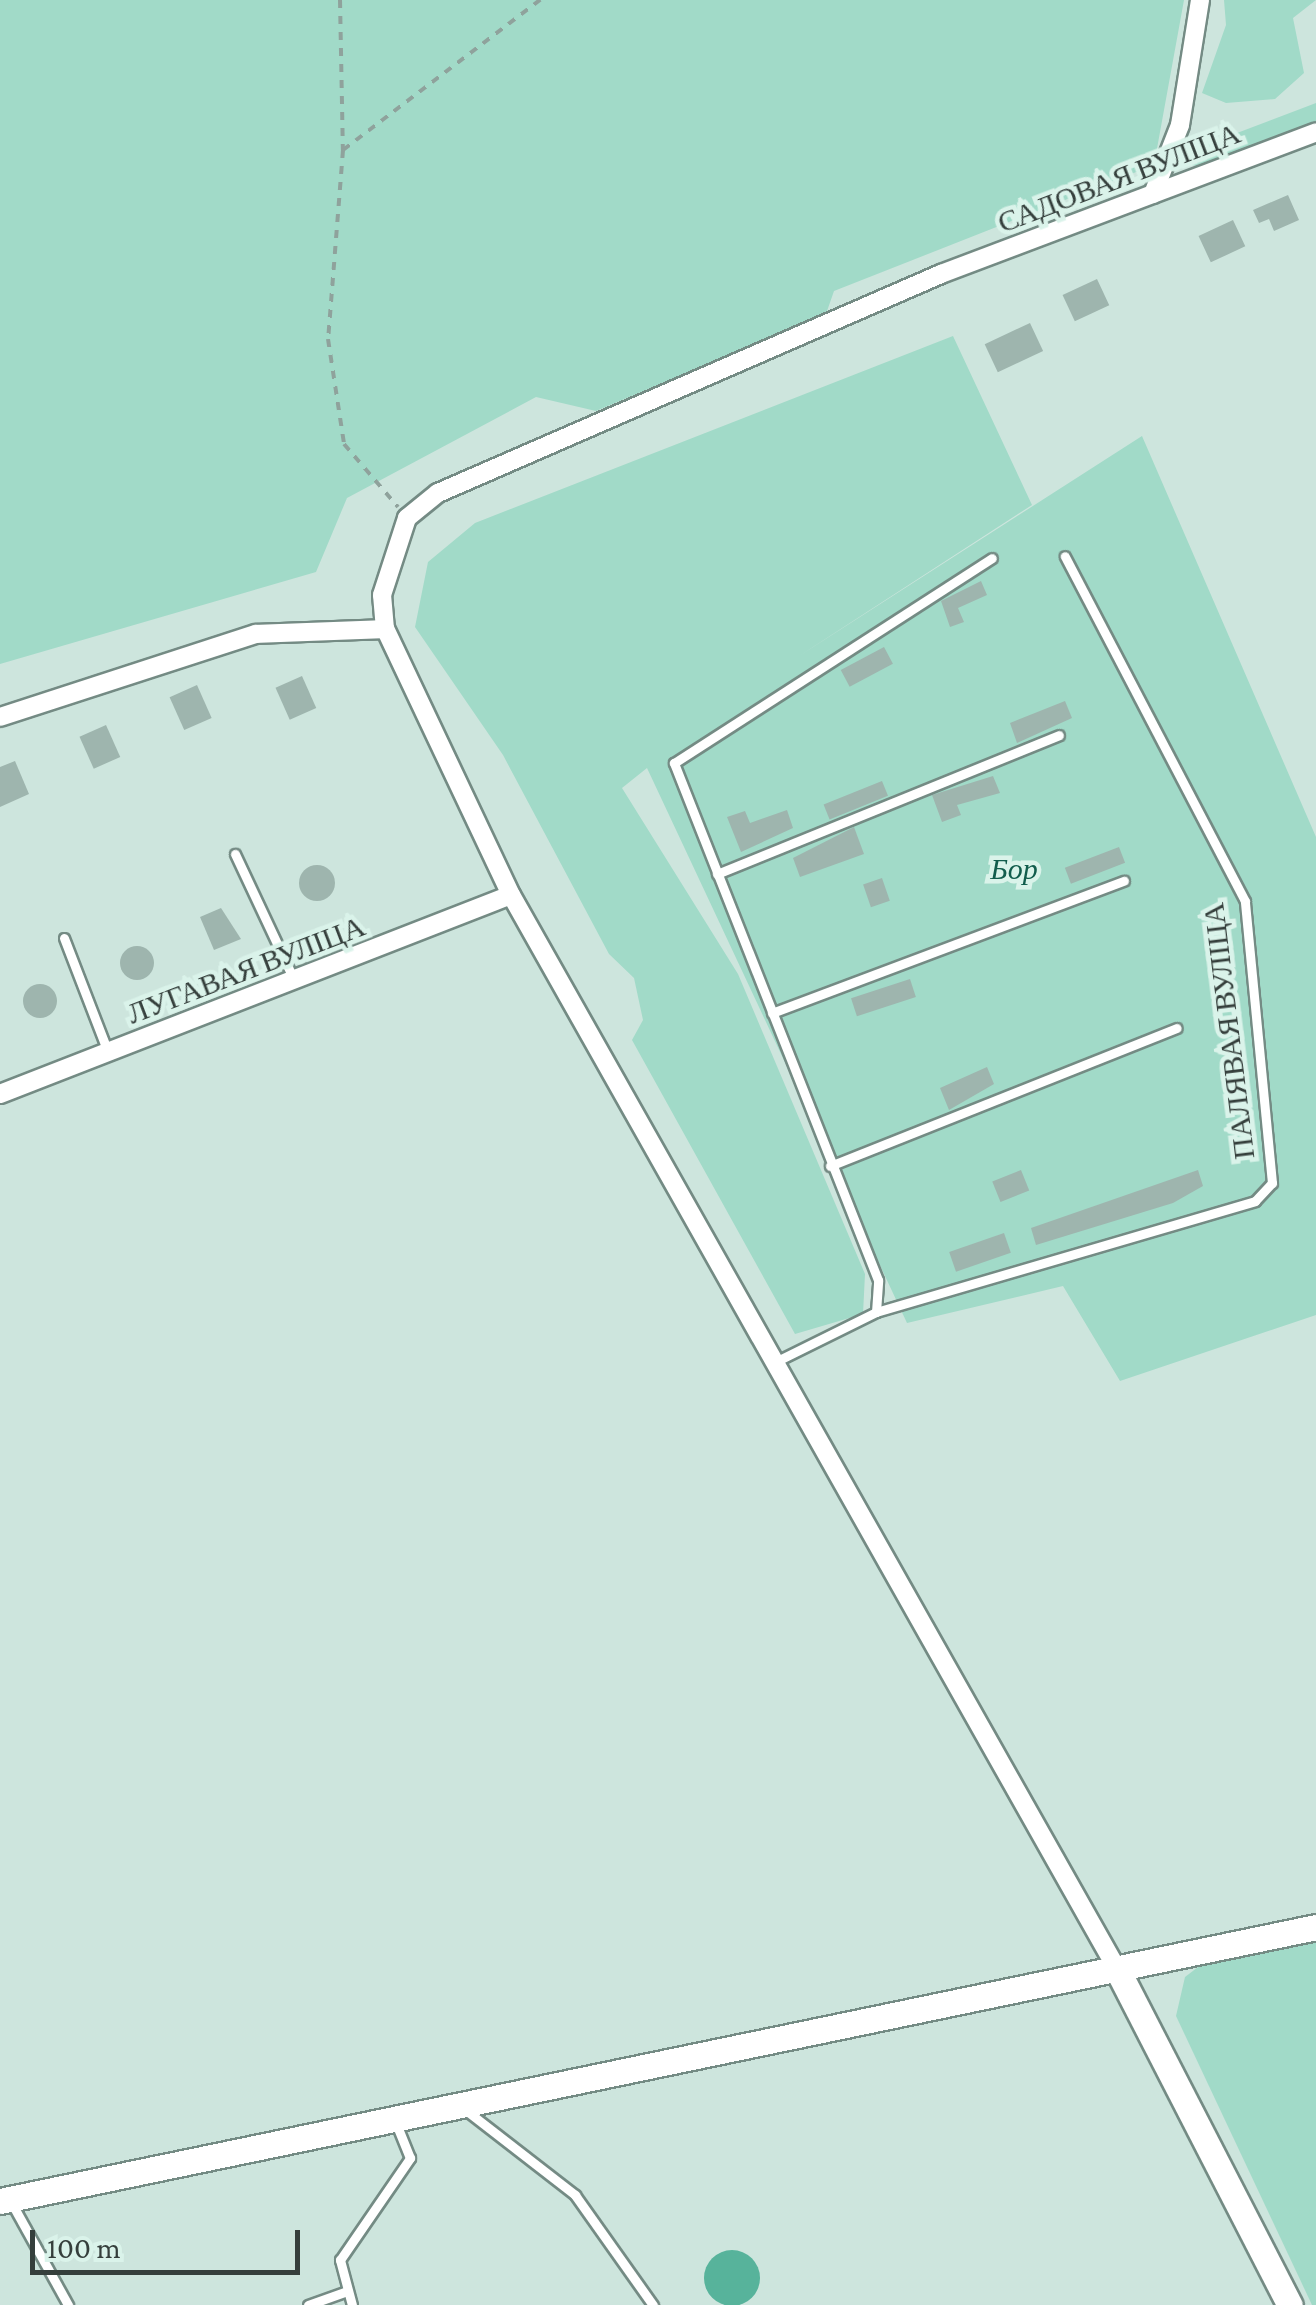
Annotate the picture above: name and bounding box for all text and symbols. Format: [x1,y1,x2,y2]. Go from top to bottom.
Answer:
street label: САДОВАЯ ВУЛІЦА [993,115,1245,241]
park label: Бор [990,851,1038,887]
street label: ПАЛЯВАЯ ВУЛІЦА [1195,901,1263,1161]
street label: ЛУГАВАЯ ВУЛІЦА [122,908,370,1032]
scale bar [35,2210,305,2272]
text: 100 m [47,2231,121,2264]

